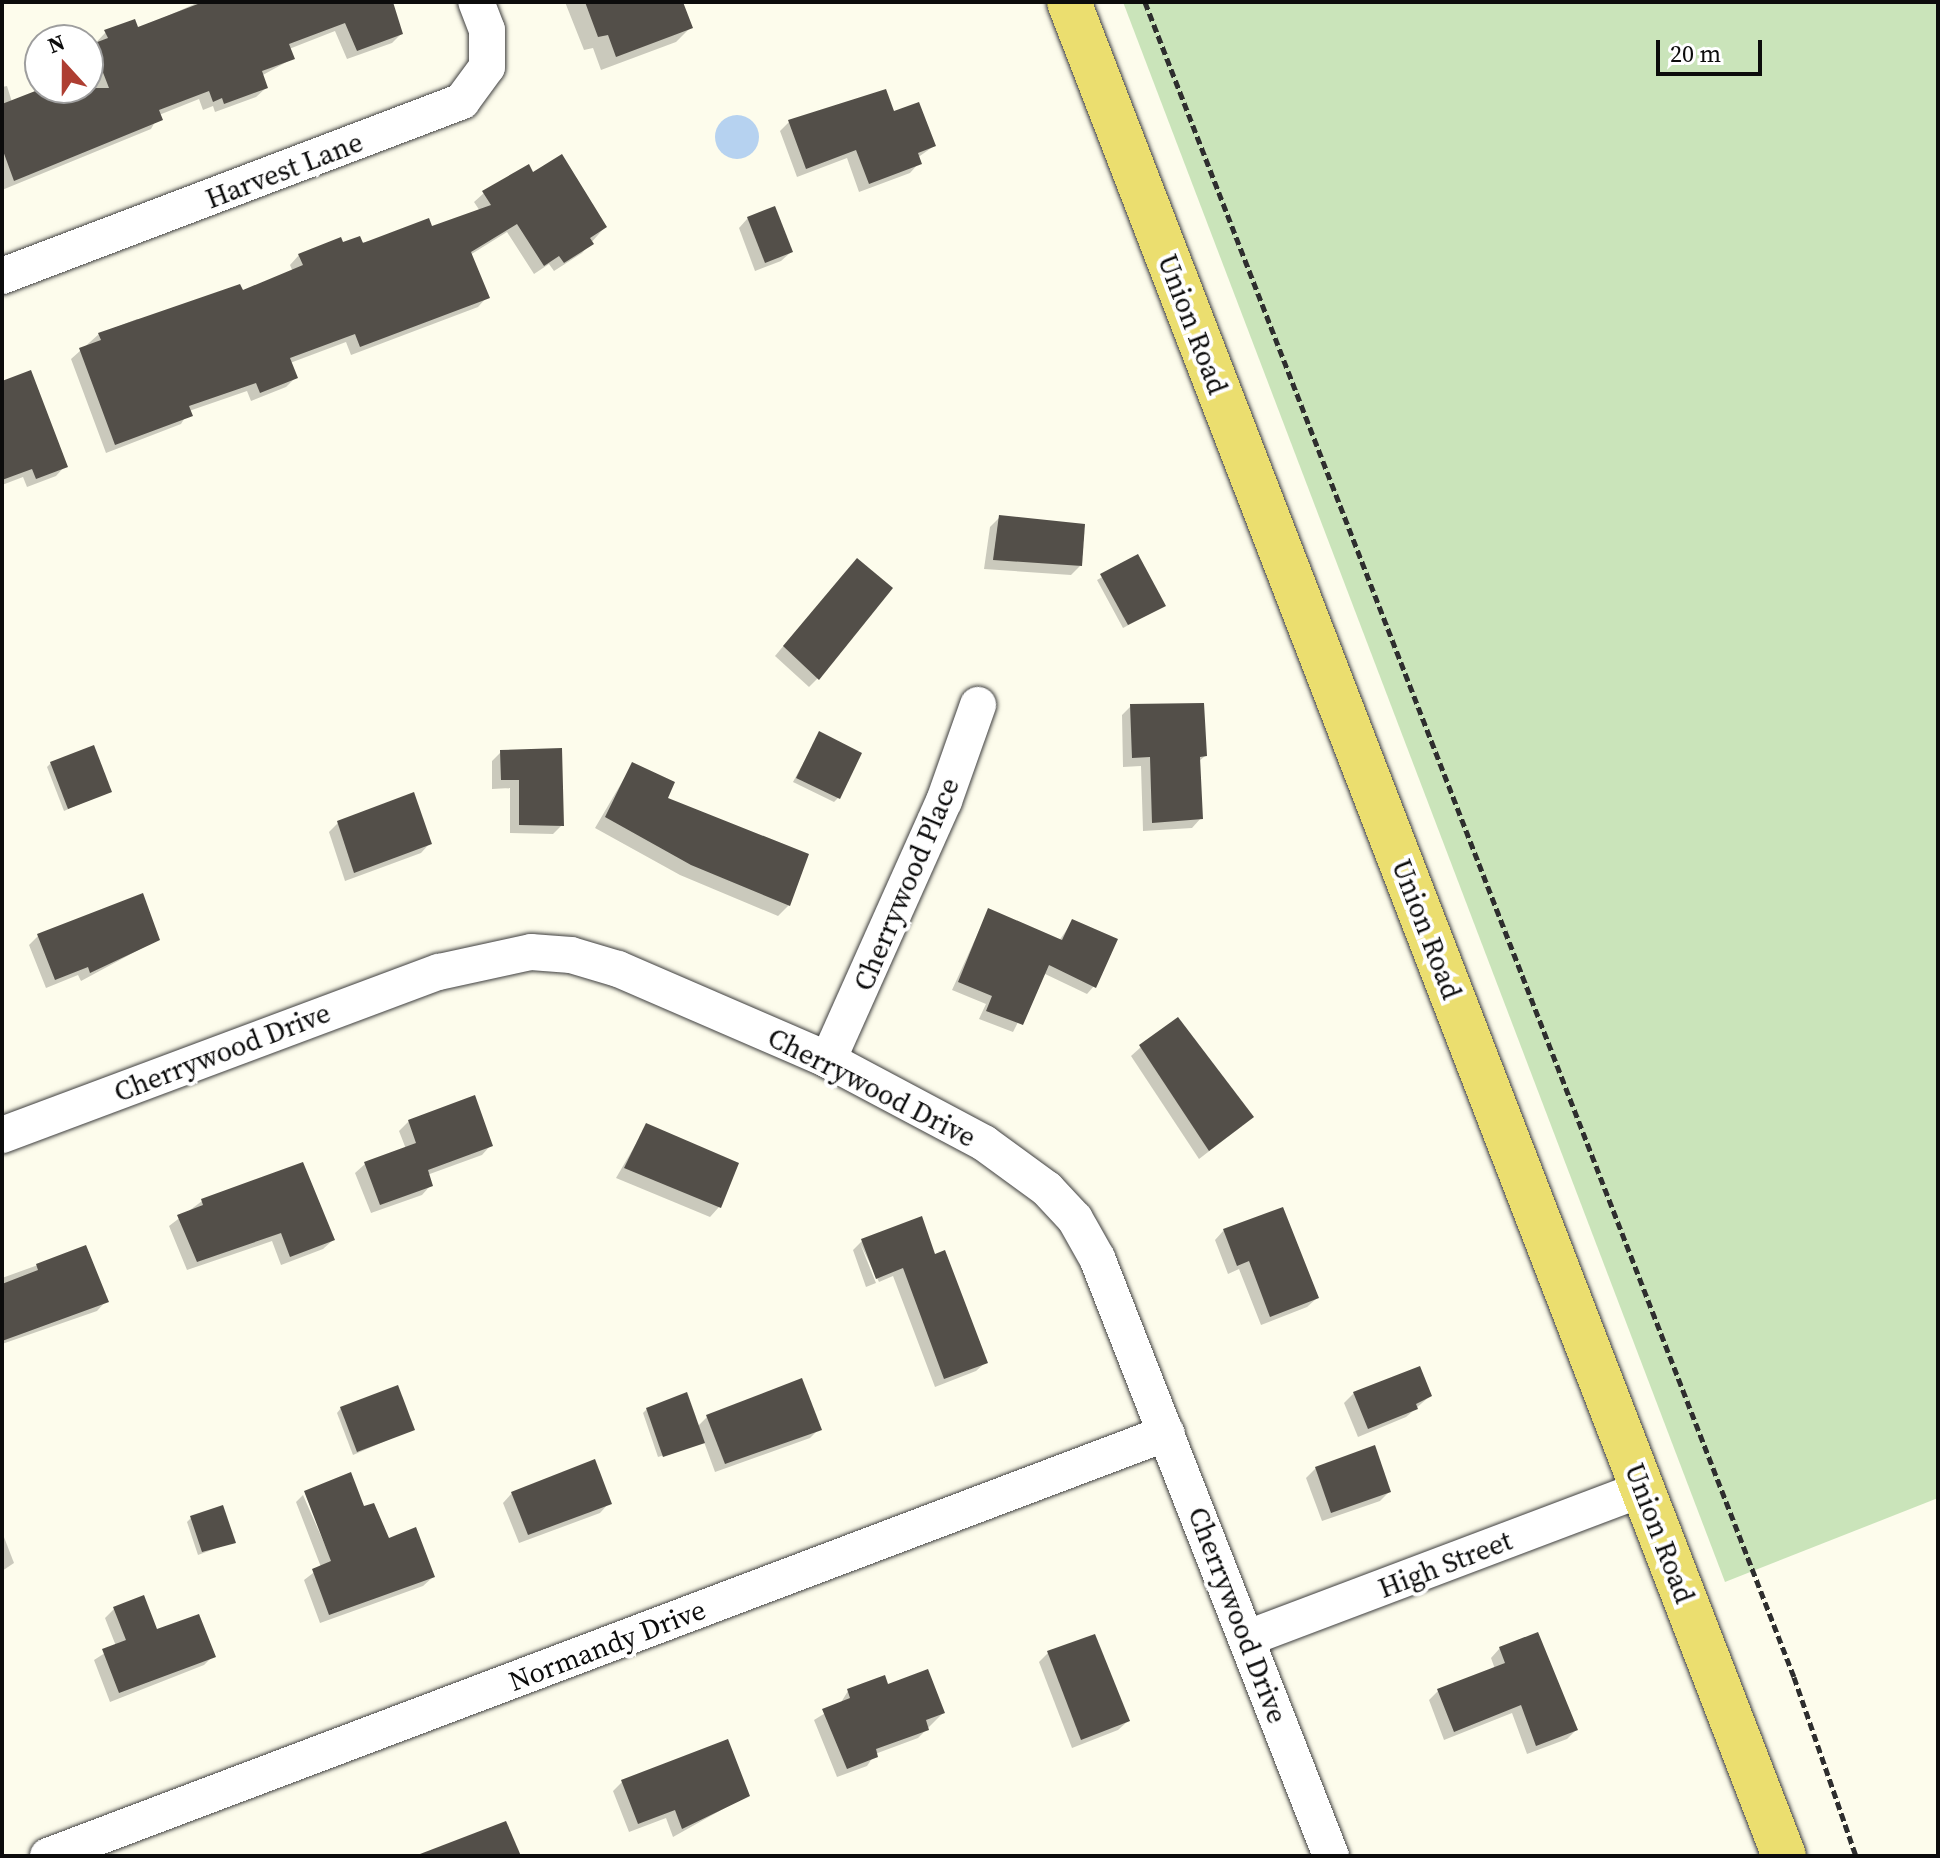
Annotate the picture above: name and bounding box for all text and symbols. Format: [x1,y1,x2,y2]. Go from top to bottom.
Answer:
north arrow [24,24,104,104]
scale bar [1660,24,1766,74]
text: N [43,27,69,60]
text: 20 m [1670,37,1721,70]
street label: Harvest Lane [201,125,367,215]
street label: Union Road [1151,249,1235,399]
street label: Cherrywood Place [846,772,966,996]
street label: Union Road [1385,854,1469,1004]
street label: Cherrywood Drive [109,995,335,1109]
street label: Cherrywood Drive [762,1020,982,1154]
street label: Union Road [1618,1458,1702,1608]
street label: Cherrywood Drive [1181,1502,1295,1728]
street label: High Street [1373,1523,1517,1605]
street label: Normandy Drive [504,1592,710,1698]

